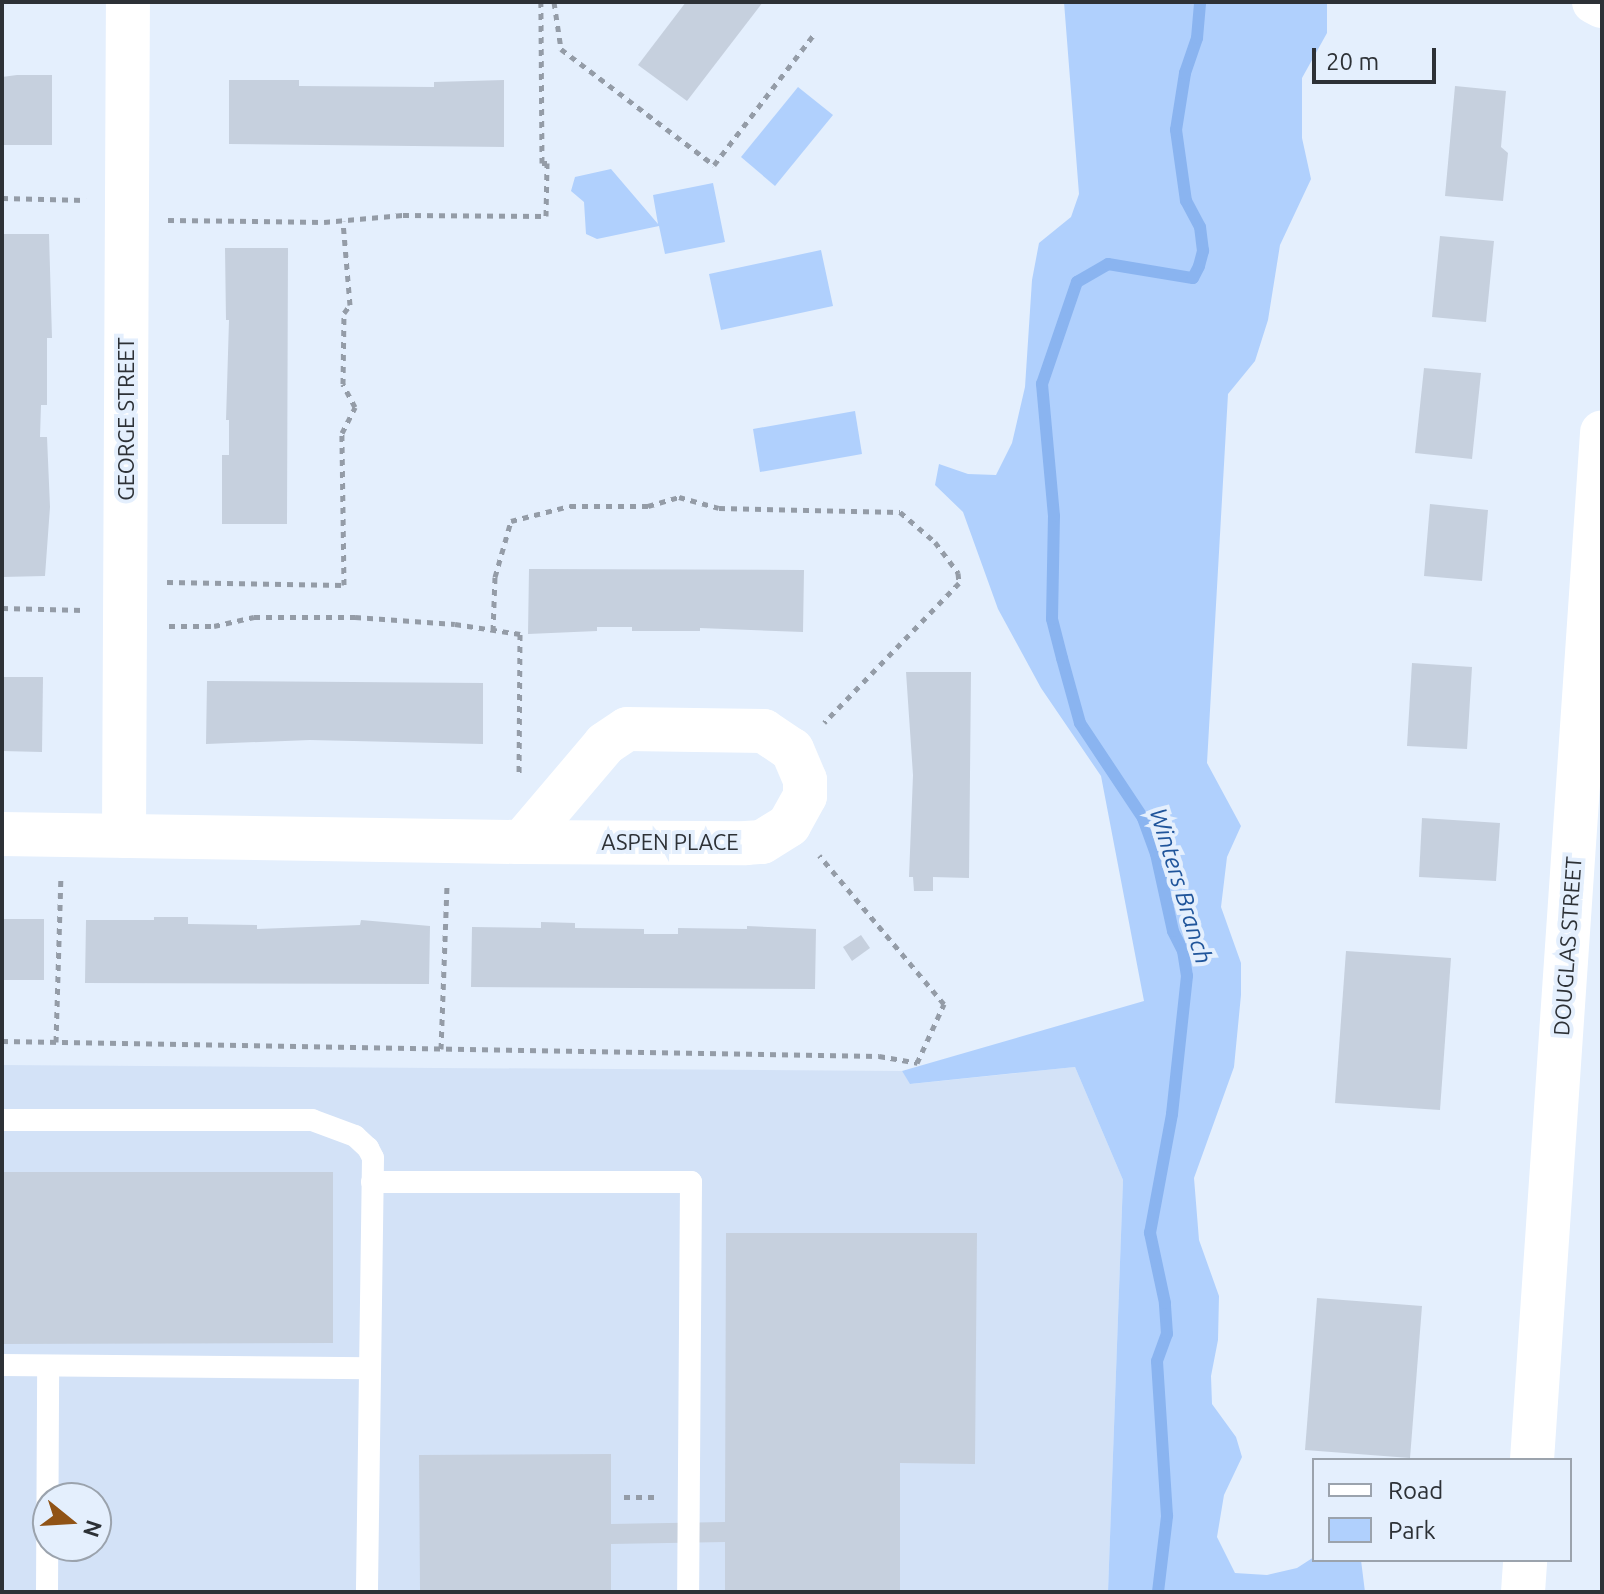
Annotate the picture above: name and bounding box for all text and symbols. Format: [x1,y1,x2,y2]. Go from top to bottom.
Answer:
scale bar [1316,32,1440,82]
text: 20 m [1326,48,1379,75]
street label: GEORGE STREET [113,337,139,501]
water label: Winters Branch [1144,805,1218,967]
street label: ASPEN PLACE [601,829,739,855]
street label: DOUGLAS STREET [1548,855,1586,1037]
legend [1312,1458,1572,1562]
text: Road [1388,1477,1443,1504]
north arrow [32,1482,112,1562]
text: N [79,1517,108,1541]
text: Park [1388,1517,1436,1544]

